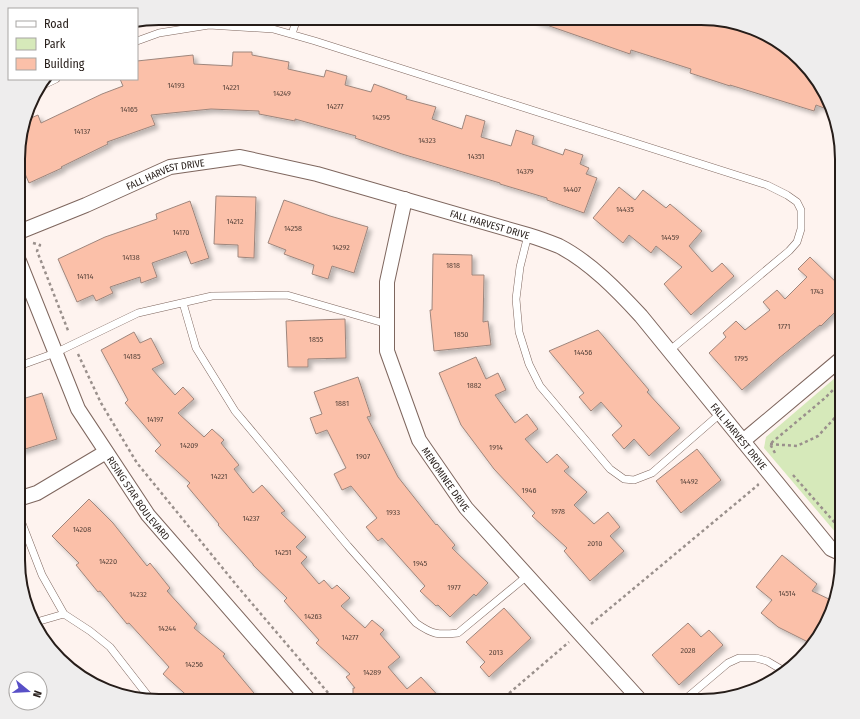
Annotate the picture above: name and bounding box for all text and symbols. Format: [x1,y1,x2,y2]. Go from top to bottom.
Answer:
legend [8,8,138,80]
text: Road [44,17,69,31]
text: Park [44,37,66,51]
text: Building [44,57,85,71]
house number: 14193 [167,81,185,90]
house number: 14221 [223,83,239,92]
house number: 14249 [273,89,291,98]
house number: 14277 [327,102,344,111]
house number: 14165 [120,105,138,114]
house number: 14295 [372,113,390,122]
house number: 14137 [74,127,91,136]
house number: 14323 [418,136,436,145]
house number: 14351 [468,152,484,161]
street label: FALL HARVEST DRIVE [125,157,206,193]
house number: 14379 [516,167,534,176]
house number: 14407 [563,185,582,194]
house number: 14435 [616,205,634,214]
street label: FALL HARVEST DRIVE [448,208,531,242]
house number: 14212 [227,217,244,226]
house number: 14258 [284,224,302,233]
house number: 14170 [173,228,190,237]
house number: 14459 [661,233,679,242]
house number: 14292 [332,243,350,252]
house number: 14138 [122,253,140,262]
house number: 1818 [446,261,460,270]
house number: 14114 [77,272,93,281]
house number: 1743 [810,287,824,296]
house number: 1771 [778,322,790,331]
house number: 1850 [454,330,468,339]
house number: 1855 [309,335,324,344]
house number: 14456 [574,348,592,357]
house number: 14185 [123,352,141,361]
house number: 1795 [734,354,748,363]
house number: 1882 [467,381,482,390]
house number: 1881 [335,399,349,408]
street label: FALL HARVEST DRIVE [708,401,769,473]
house number: 14197 [147,415,164,424]
house number: 14209 [180,441,198,450]
house number: 1914 [489,443,503,452]
street label: MENOMINEE DRIVE [419,445,472,515]
house number: 1907 [356,452,371,461]
street label: RISING STAR BOULEVARD [104,454,172,543]
house number: 14221 [211,472,227,481]
house number: 14492 [680,477,698,486]
house number: 1946 [522,486,536,495]
house number: 1978 [551,507,565,516]
house number: 1933 [386,508,400,517]
house number: 14237 [242,514,260,523]
house number: 14208 [73,525,91,534]
house number: 2010 [588,539,602,548]
house number: 14251 [275,548,291,557]
house number: 14220 [99,557,117,566]
house number: 1945 [413,559,428,568]
house number: 1977 [447,583,461,592]
house number: 14514 [778,589,796,598]
house number: 14232 [129,590,147,599]
house number: 14263 [304,612,322,621]
house number: 14244 [158,624,176,633]
house number: 14277 [342,633,359,642]
house number: 2028 [680,646,696,655]
house number: 2013 [489,648,503,657]
house number: 14256 [185,660,203,669]
house number: 14289 [363,668,381,677]
north arrow [8,671,48,711]
text: N [30,689,44,699]

